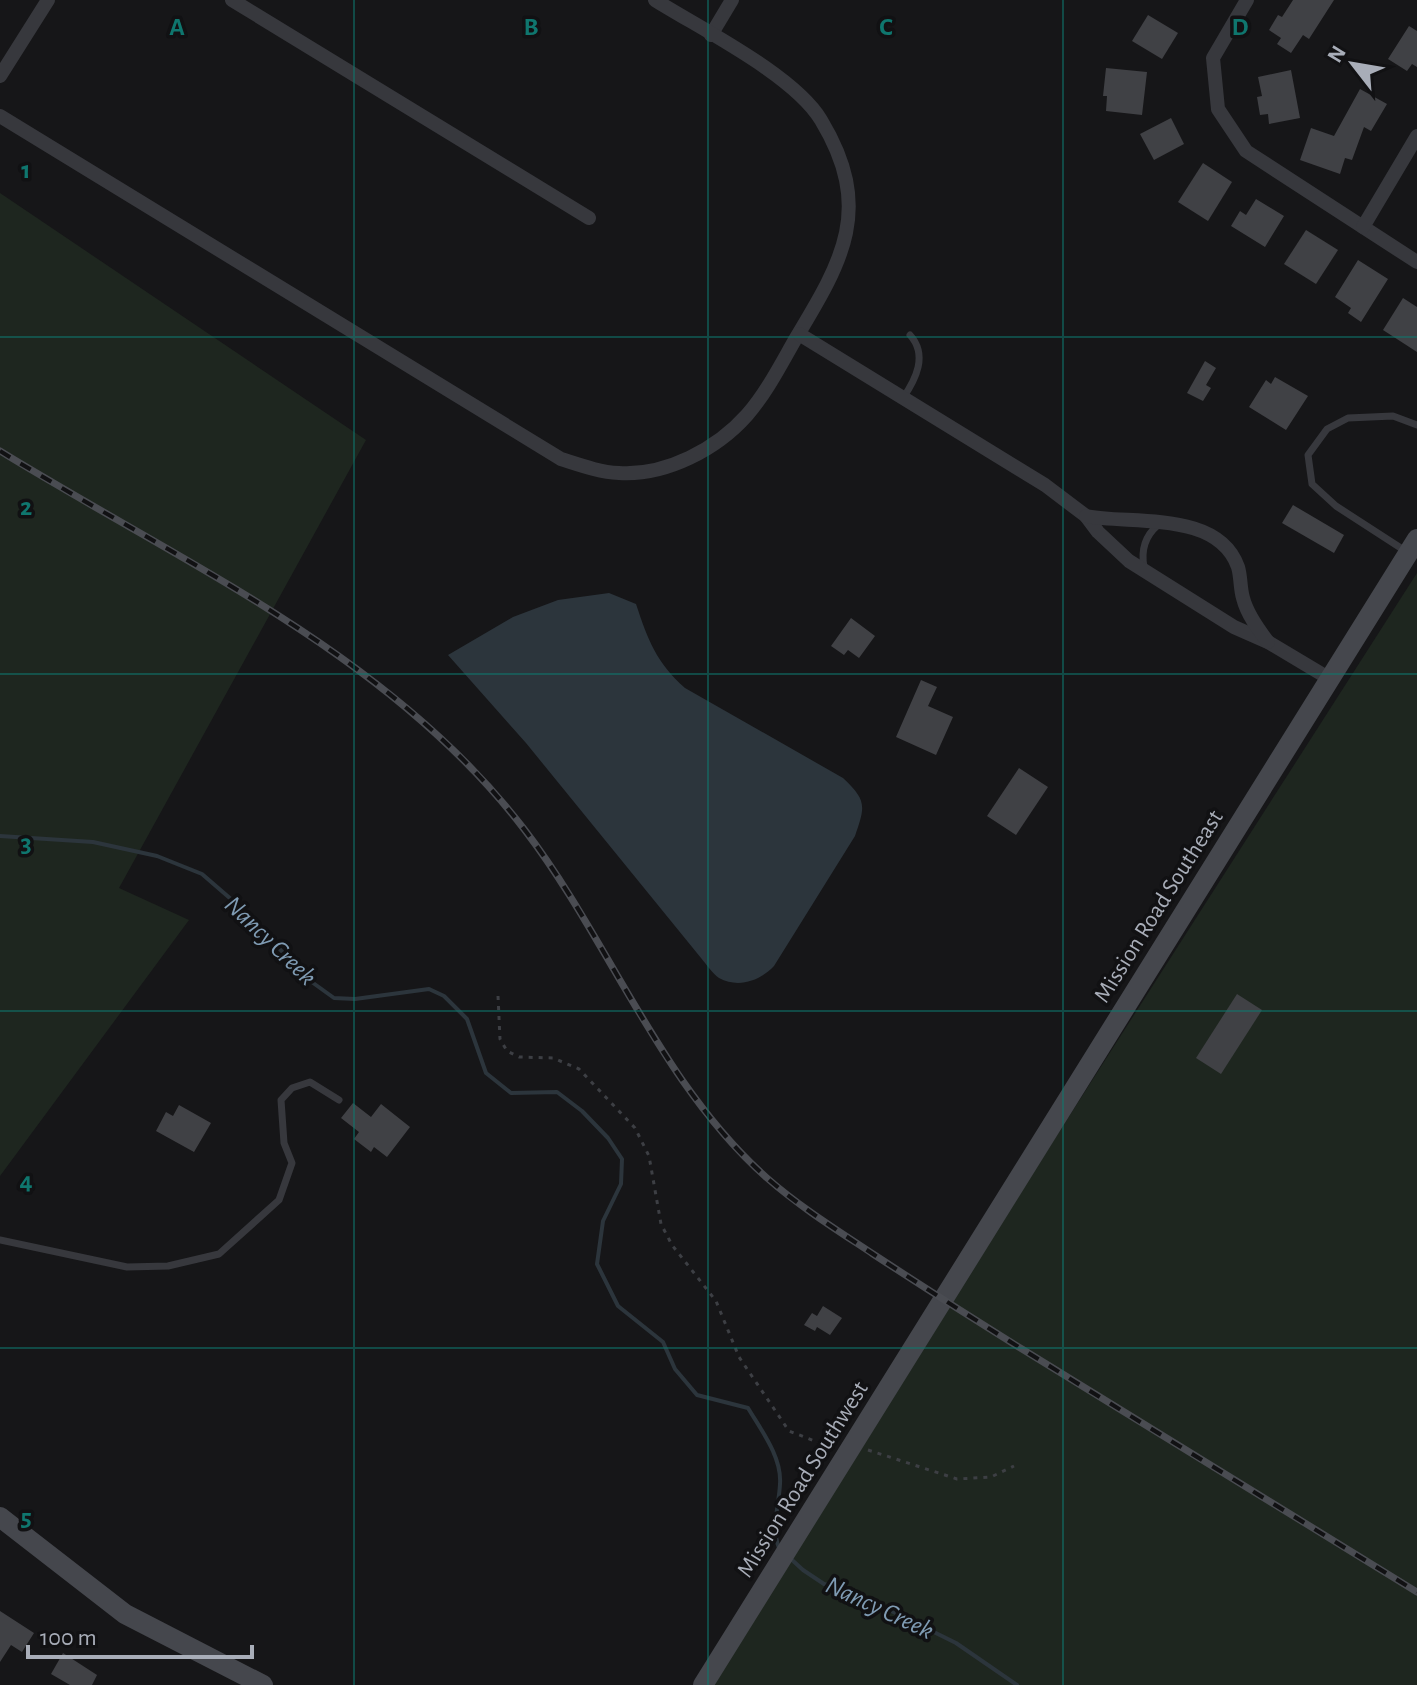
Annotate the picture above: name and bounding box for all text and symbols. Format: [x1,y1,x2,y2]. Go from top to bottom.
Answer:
text: A [169,14,185,40]
text: B [523,14,539,40]
text: C [879,14,893,40]
text: D [1231,14,1249,40]
north arrow [1313,24,1393,104]
text: N [1323,42,1350,66]
text: 1 [21,157,31,183]
text: 2 [20,494,32,520]
street label: Mission Road Southeast [1090,806,1228,1007]
text: 3 [20,831,32,857]
water label: Nancy Creek [220,891,321,990]
text: 4 [19,1168,33,1194]
street label: Mission Road Southwest [733,1377,873,1582]
text: 5 [20,1505,32,1531]
water label: Nancy Creek [822,1572,938,1644]
scale bar [28,1609,252,1659]
text: 100 m [40,1626,97,1650]

